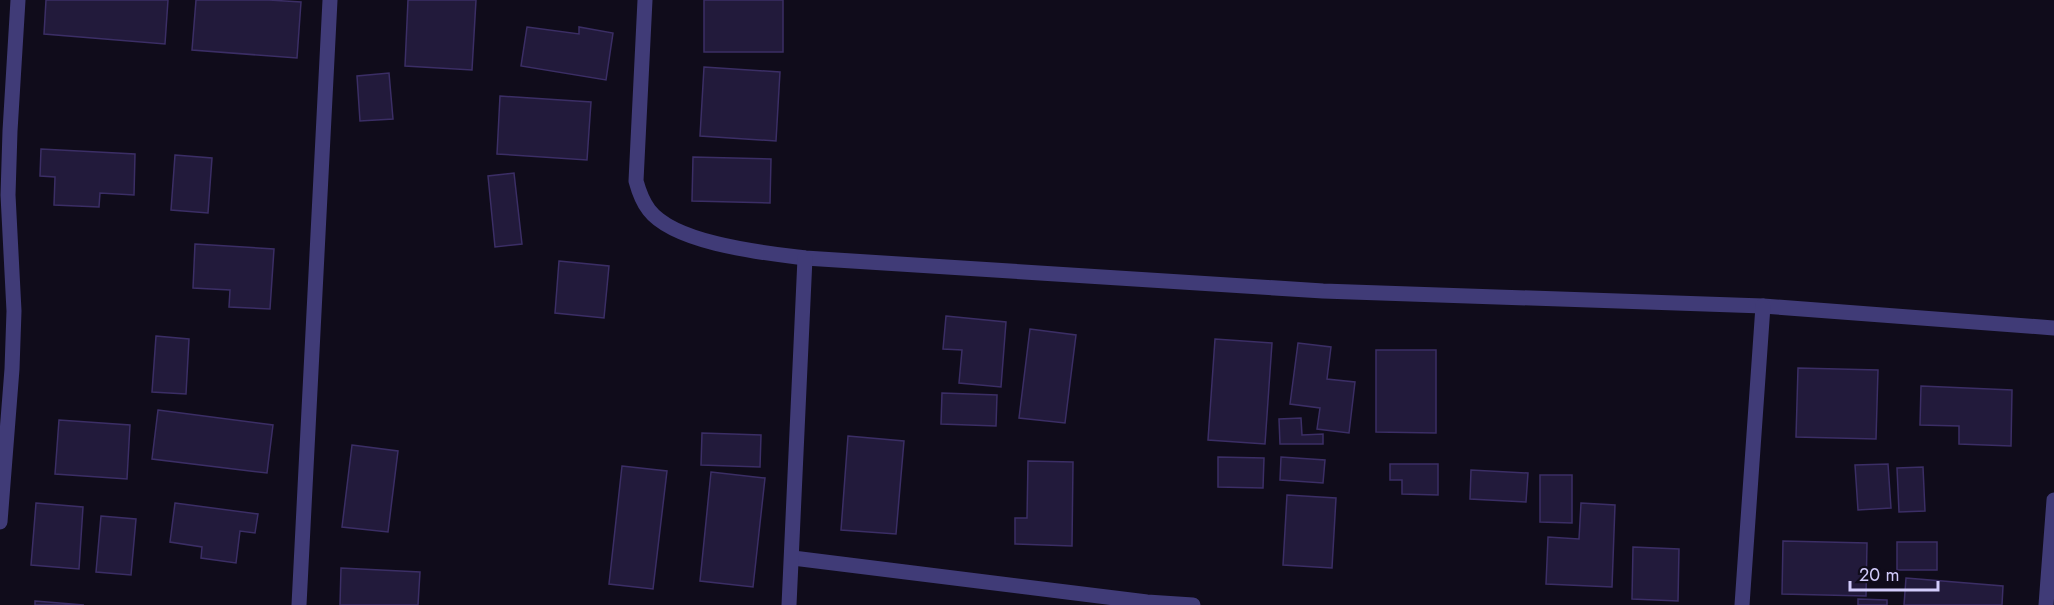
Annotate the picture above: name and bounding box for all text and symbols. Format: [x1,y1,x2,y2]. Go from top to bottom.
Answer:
scale bar [1850,554,1938,592]
text: 20 m [1859,562,1899,588]

